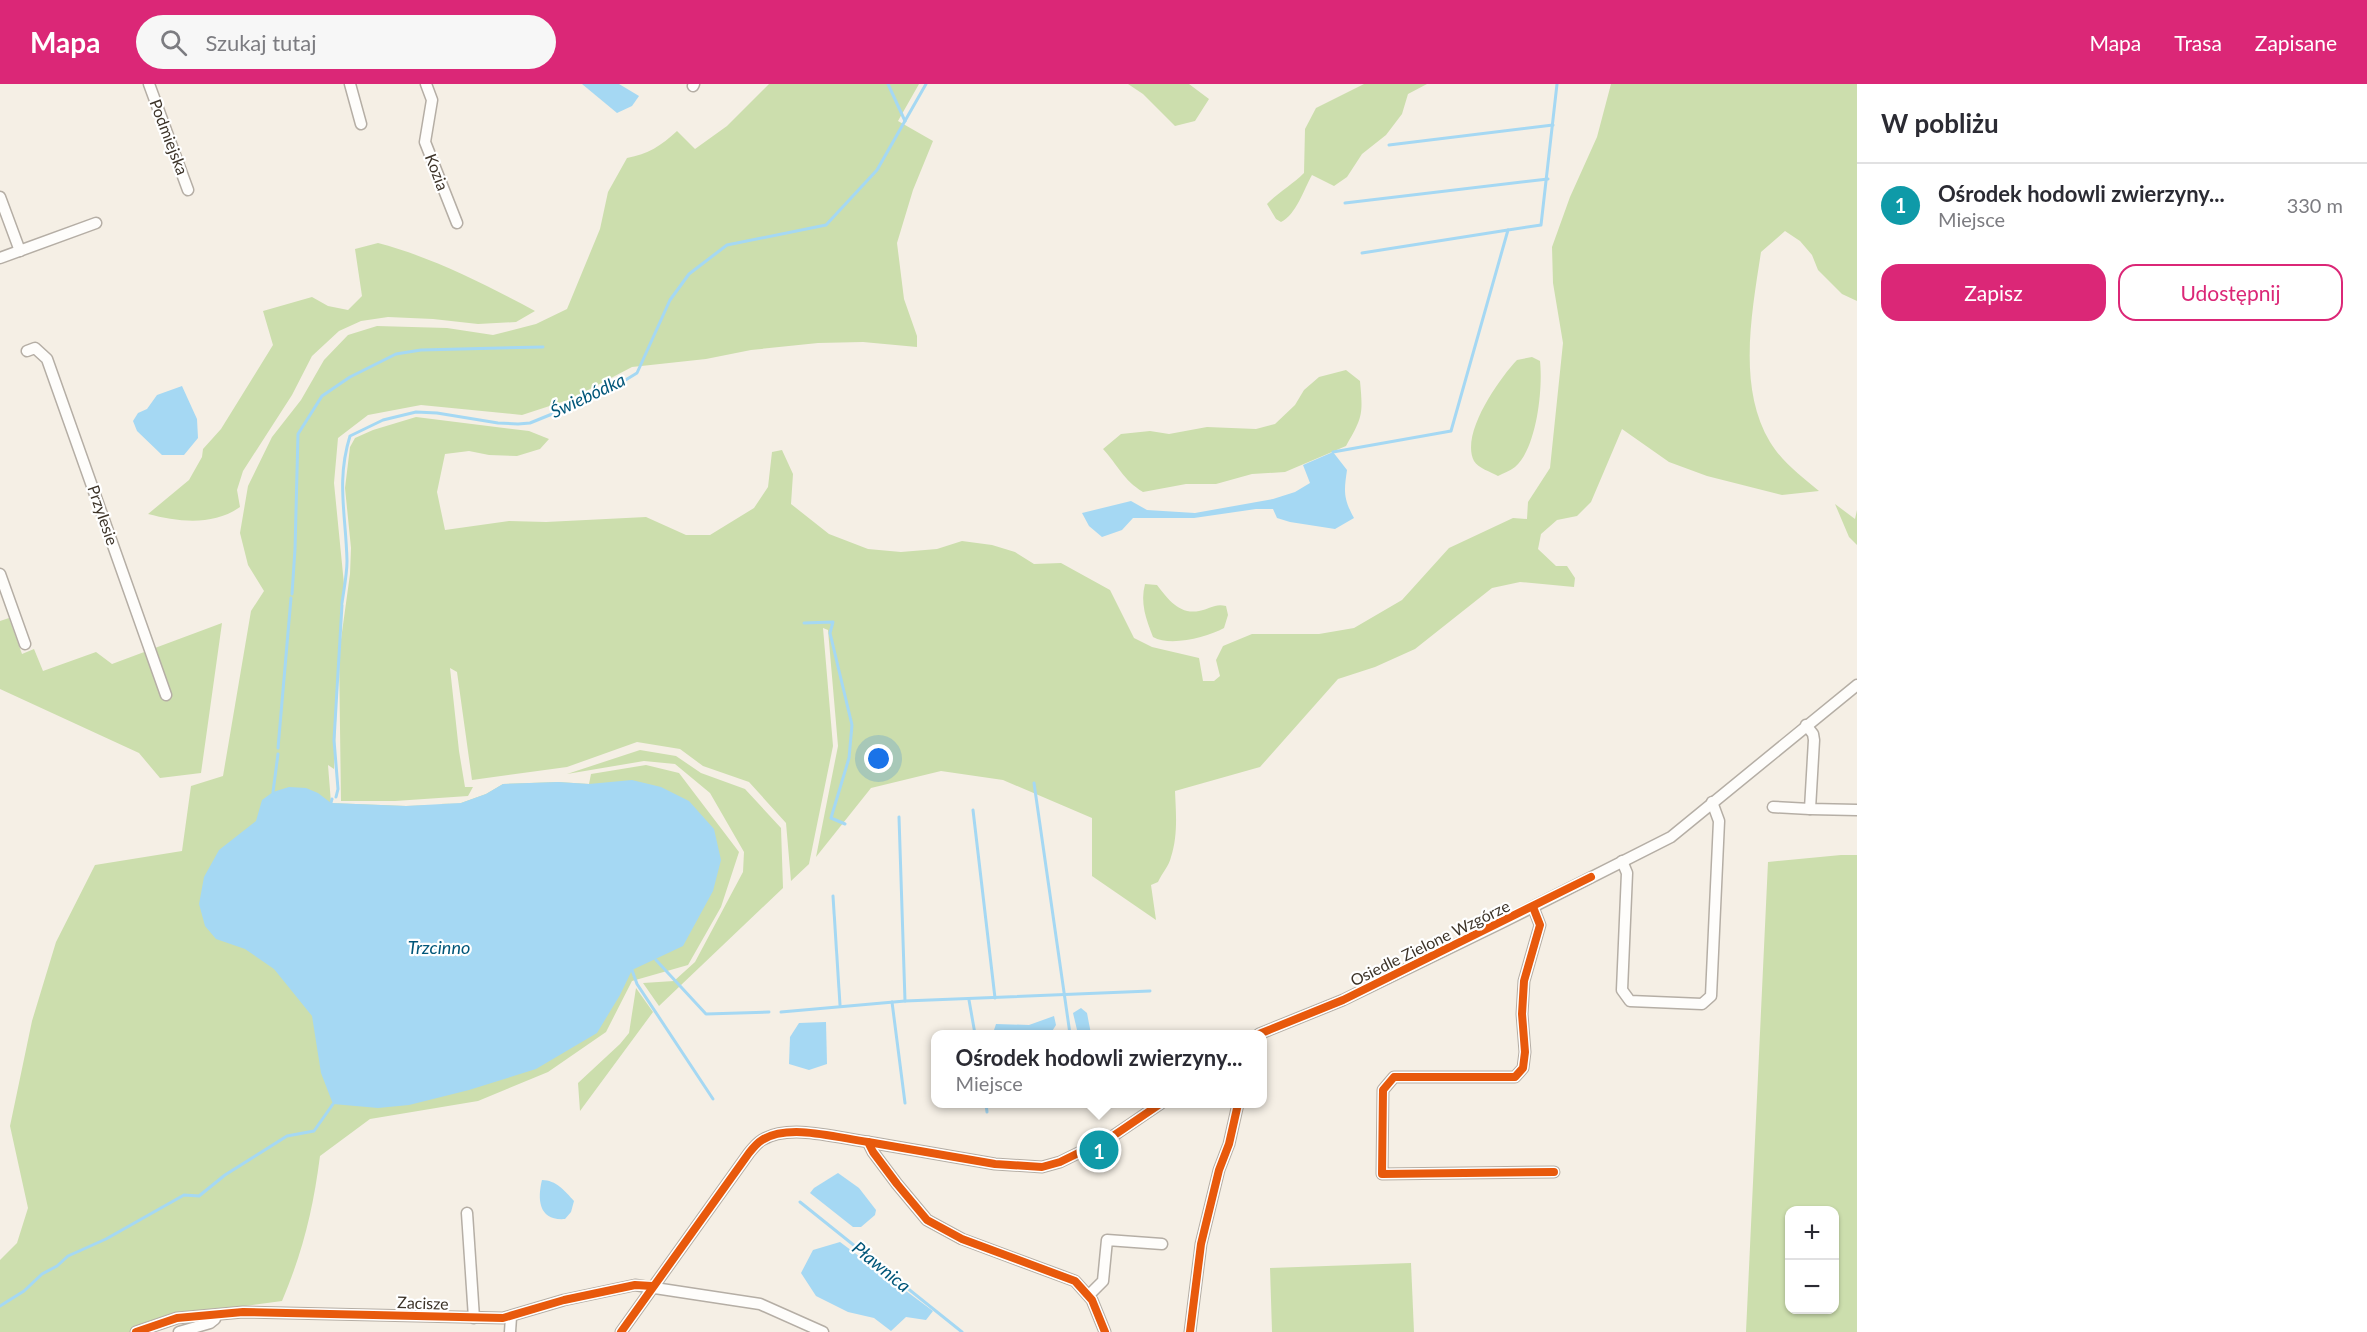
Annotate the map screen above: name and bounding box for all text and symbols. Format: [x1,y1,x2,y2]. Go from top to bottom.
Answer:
search box [136,15,556,69]
text: Mapa [30,25,100,59]
icon: search [157,26,190,59]
text: Szukaj tutaj [205,29,316,56]
text: Mapa [2089,30,2141,55]
text: Trasa [2174,30,2222,55]
text: Zapisane [2255,30,2337,55]
street label: Podmiejska [146,96,193,177]
text: W pobliżu [1881,107,1999,139]
street label: Kozia [422,151,453,193]
text: Ośrodek hodowli zwierzyny... [1938,180,2225,207]
text: 1 [1895,193,1906,217]
text: 330 m [2287,193,2343,217]
text: Miejsce [1938,207,2005,231]
button: Zapisz [1881,264,2106,321]
button: Udostępnij [2118,264,2343,321]
water label: Świebódka [547,368,629,422]
street label: Przylesie [84,482,123,547]
your location [864,744,893,773]
street label: Osiedle Zielone Wzgórze [1347,896,1513,989]
water label: Trzcinno [408,936,470,958]
popup [931,1030,1267,1108]
text: Ośrodek hodowli zwierzyny... [956,1044,1242,1071]
text: Miejsce [956,1071,1023,1095]
pin: 1 [1080,1128,1118,1172]
map controls [1785,1206,1839,1314]
button: + [1785,1206,1839,1260]
water label: Pławnica [848,1236,915,1296]
button: − [1785,1260,1839,1314]
street label: Zacisze [397,1292,449,1313]

